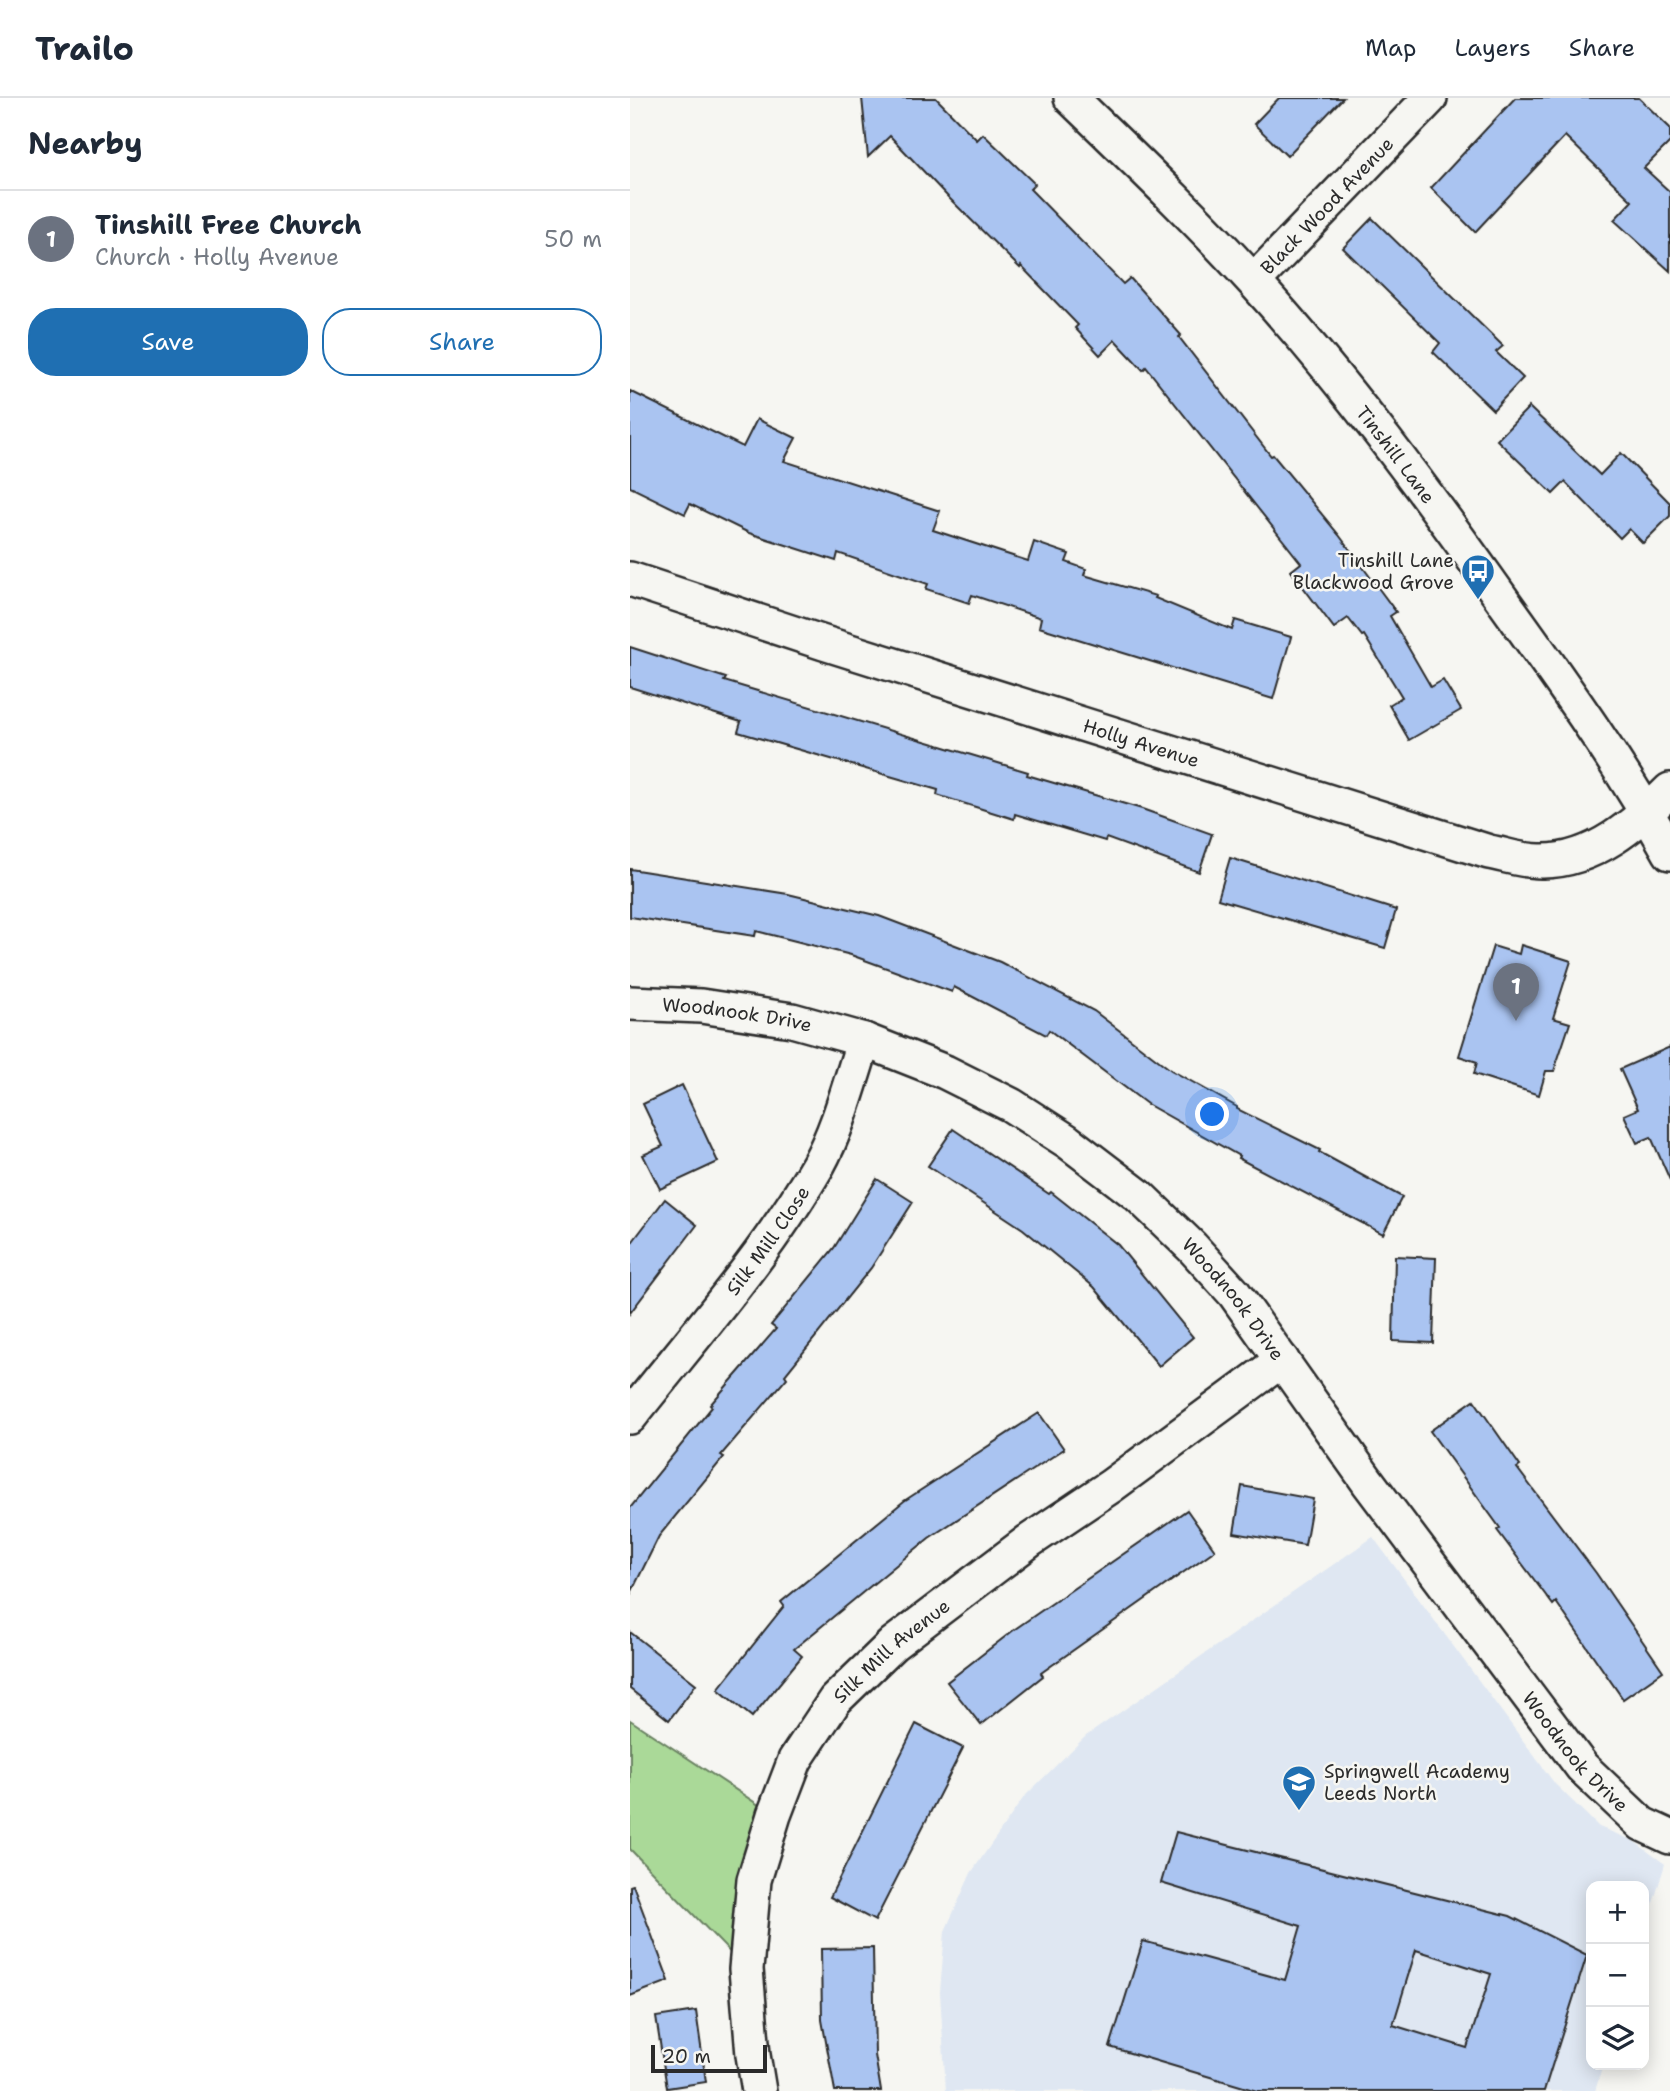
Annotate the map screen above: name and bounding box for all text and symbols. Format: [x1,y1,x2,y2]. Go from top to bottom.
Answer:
text: Trailo [35,26,134,71]
text: Map [1365,32,1416,64]
text: Layers [1454,32,1531,64]
text: Share [1569,32,1635,64]
text: Nearby [28,123,143,164]
street label: Black Wood Avenue [1255,131,1399,280]
text: Tinshill Free Church [95,207,362,242]
text: 1 [46,224,56,254]
text: 50 m [544,224,602,254]
text: Church · Holly Avenue [95,242,339,272]
button: Save [28,308,308,376]
button: Share [322,308,602,376]
street label: Tinshill Lane [1351,401,1441,508]
place label: Tinshill Lane Blackwood Grove [1293,548,1454,595]
bus stop icon: Tinshill Lane Blackwood Grove [1459,552,1497,601]
street label: Holly Avenue [1080,713,1203,773]
pin: 1 [1493,963,1539,1021]
street label: Woodnook Drive [662,992,815,1038]
your location [1195,1097,1229,1131]
street label: Silk Mill Close [720,1181,815,1300]
street label: Woodnook Drive [1177,1232,1290,1365]
street label: Silk Mill Avenue [827,1593,955,1708]
street label: Woodnook Drive [1517,1686,1634,1817]
place label: Springwell Academy Leeds North [1324,1759,1510,1806]
school or university icon: Springwell Academy Leeds North [1280,1763,1318,1812]
map controls [1586,1881,1649,2070]
button: + [1586,1881,1649,1944]
button: − [1586,1944,1649,2007]
button: layers [1586,2007,1649,2070]
scale bar [651,2042,766,2074]
text: 20 m [662,2044,711,2069]

